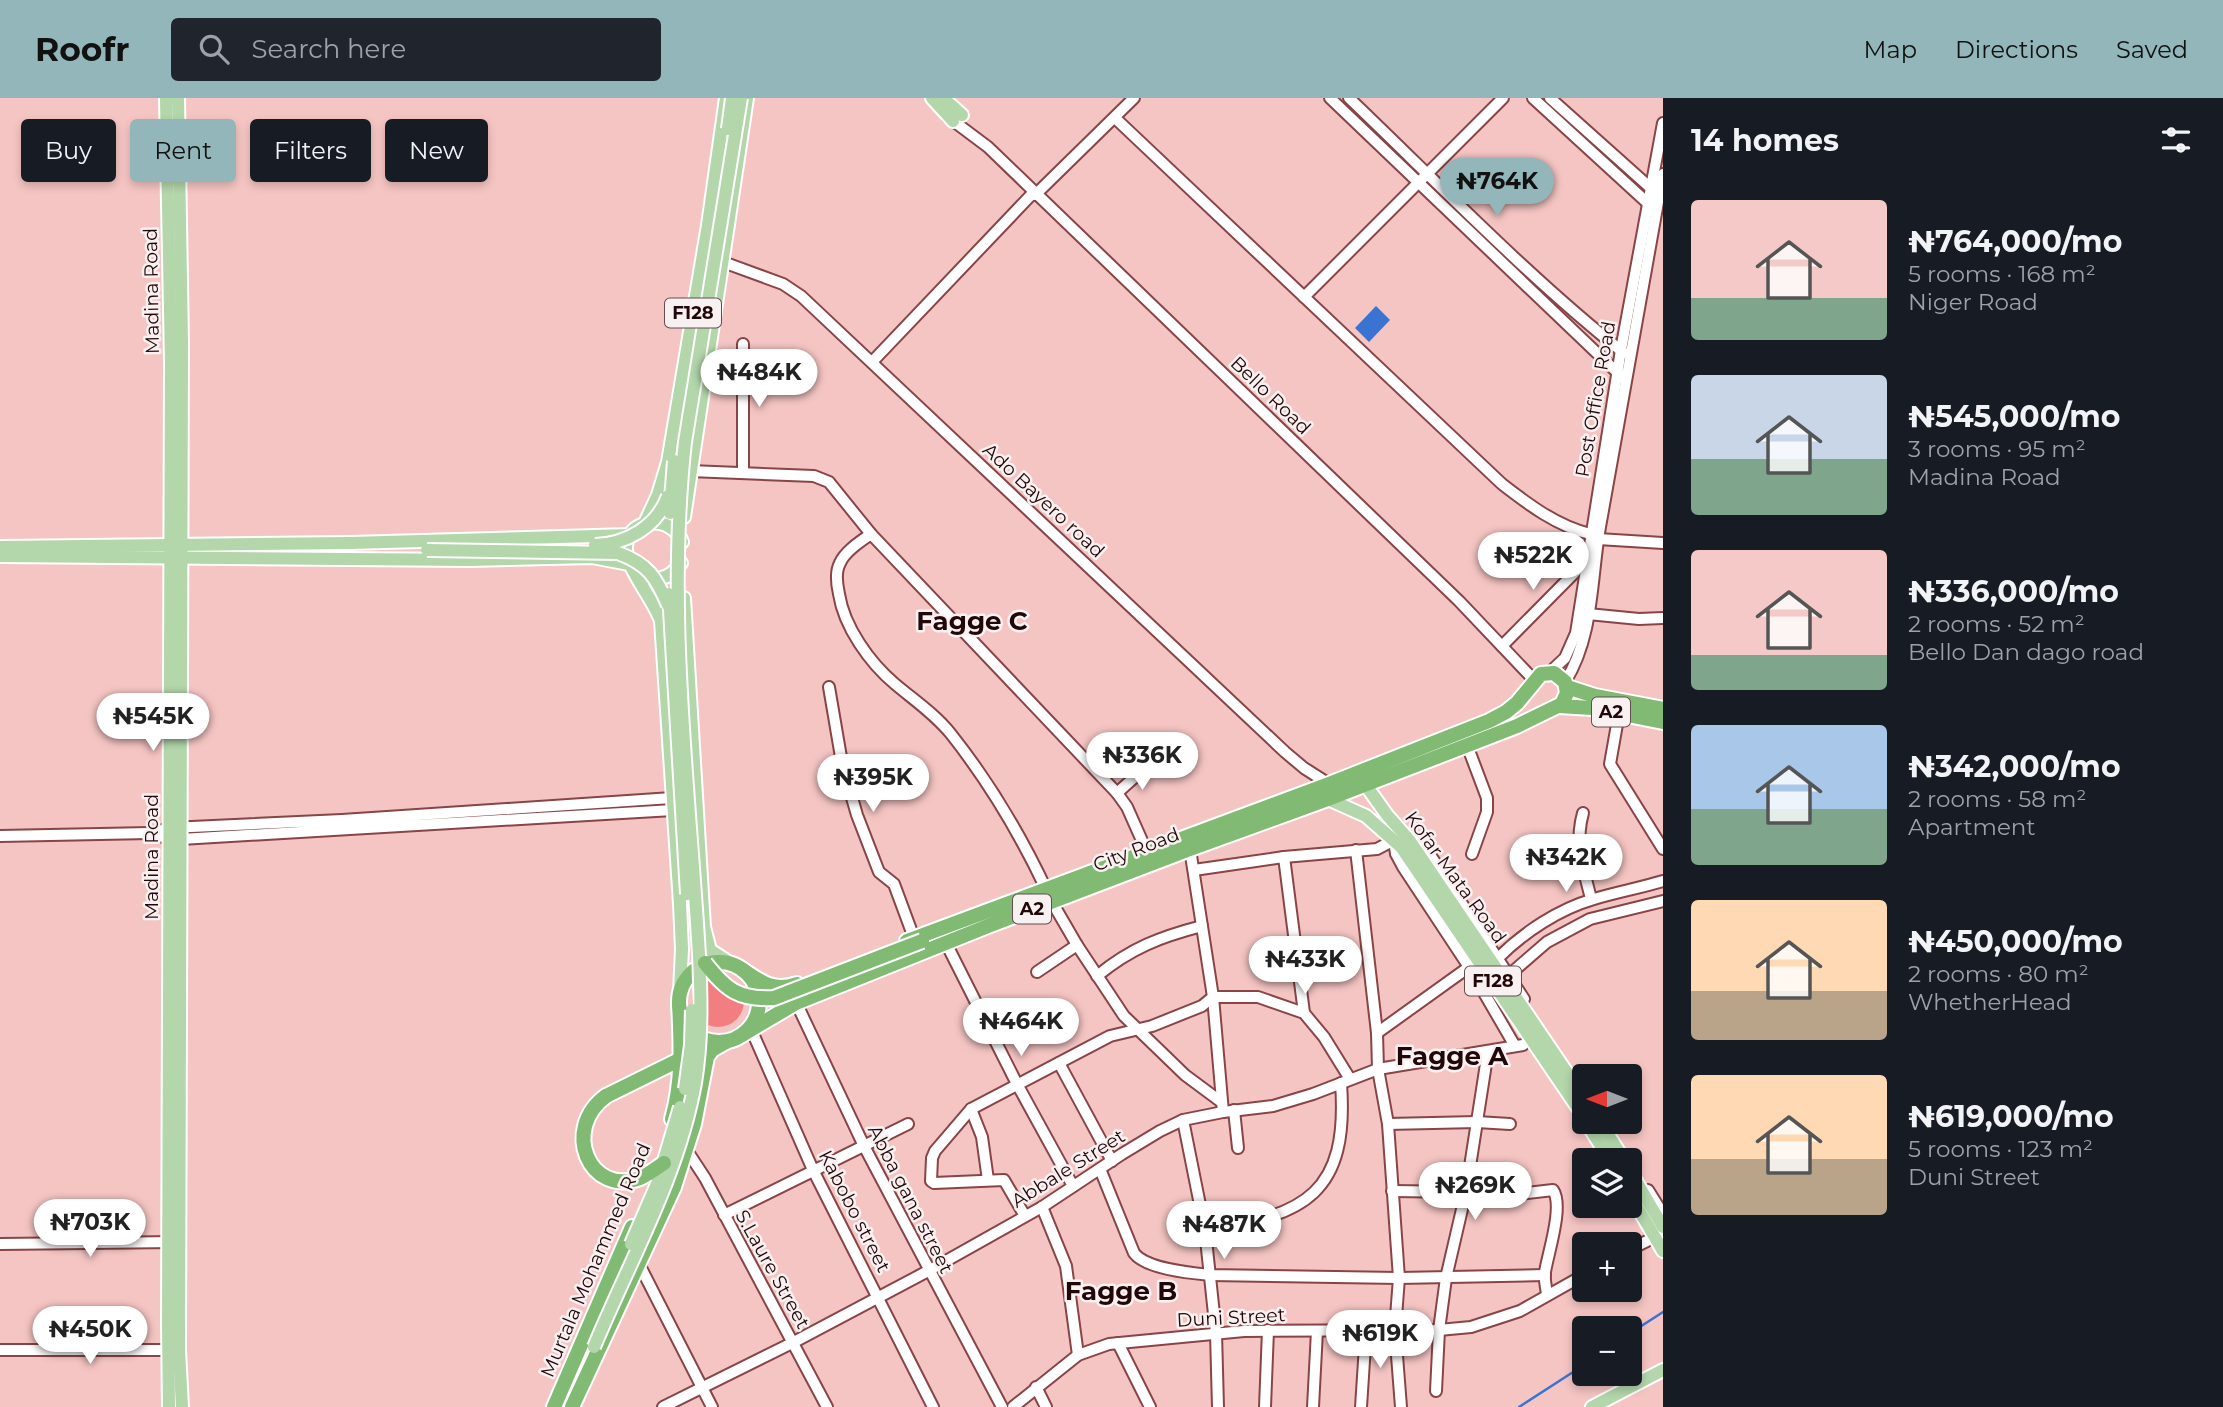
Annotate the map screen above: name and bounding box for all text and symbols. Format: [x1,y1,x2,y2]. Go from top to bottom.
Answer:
search box [171,18,661,81]
text: Roofr [35,29,129,69]
icon: search [195,30,233,68]
text: Search here [251,33,406,65]
text: Map [1864,35,1917,64]
text: Directions [1955,35,2078,64]
text: Saved [2116,35,2188,64]
chip: Buy [21,119,116,182]
chip: Rent [130,119,236,182]
chip: Filters [250,119,371,182]
chip: New [385,119,488,182]
icon: filters [2157,121,2195,159]
text: 14 homes [1691,122,1839,159]
pin: ₦764K [1448,158,1546,218]
text: ₦764K [1456,167,1538,195]
text: ₦764,000/mo [1908,223,2122,260]
street label: Madina Road [139,228,164,354]
icon: home [1747,228,1831,312]
text: 5 rooms · 168 m² [1908,260,2096,288]
text: Niger Road [1908,288,2038,316]
road number: F128 [665,298,721,328]
street label: Post Office Road [1570,319,1621,479]
pin: ₦484K [710,350,808,409]
street label: Bello Road [1226,351,1316,439]
text: ₦484K [717,358,801,386]
text: ₦545,000/mo [1908,398,2121,435]
icon: home [1747,403,1831,487]
text: 3 rooms · 95 m² [1908,435,2086,463]
street label: Ado Bayero road [978,438,1109,562]
text: Madina Road [1908,463,2061,491]
pin: ₦522K [1484,532,1582,592]
text: ₦522K [1494,541,1572,569]
text: ₦336,000/mo [1908,573,2119,610]
icon: home [1747,578,1831,662]
district label: Fagge C [916,605,1028,637]
text: 2 rooms · 52 m² [1908,610,2085,638]
text: Bello Dan dago road [1908,638,2144,666]
pin: ₦545K [104,694,202,753]
road number: A2 [1592,698,1630,726]
text: ₦545K [112,702,194,730]
pin: ₦336K [1093,732,1191,792]
text: ₦336K [1102,741,1182,769]
text: ₦342,000/mo [1908,748,2121,785]
icon: home [1747,753,1831,837]
pin: ₦395K [824,754,922,814]
text: ₦395K [833,763,913,791]
text: 2 rooms · 58 m² [1908,785,2086,813]
street label: Madina Road [140,794,163,920]
street label: Kofar Mata Road [1400,807,1511,948]
text: Apartment [1908,813,2036,841]
street label: City Road [1090,823,1183,876]
pin: ₦342K [1517,834,1615,894]
text: ₦342K [1526,843,1606,871]
road number: A2 [1013,894,1051,924]
text: ₦450,000/mo [1908,923,2123,960]
icon: home [1747,928,1831,1012]
pin: ₦433K [1256,936,1354,996]
text: ₦433K [1265,945,1345,973]
text: 2 rooms · 80 m² [1908,960,2089,988]
road number: F128 [1465,966,1521,996]
text: WhetherHead [1908,988,2072,1016]
pin: ₦464K [972,998,1070,1058]
text: ₦464K [979,1007,1063,1035]
district label: Fagge A [1396,1040,1509,1072]
north arrow [1572,1064,1642,1134]
map controls [1572,1064,1642,1386]
text: ₦619,000/mo [1908,1098,2114,1135]
icon: home [1747,1103,1831,1187]
street label: Abba gana street [863,1121,958,1278]
street label: Abbale Street [1007,1124,1130,1213]
text: 5 rooms · 123 m² [1908,1135,2093,1163]
street label: Murtala Mohammed Road [536,1140,655,1381]
street label: Kabobo street [814,1146,895,1276]
button: layers [1572,1148,1642,1218]
pin: ₦269K [1426,1162,1524,1222]
text: Duni Street [1908,1163,2040,1191]
text: ₦269K [1435,1171,1515,1199]
pin: ₦703K [41,1200,139,1259]
pin: ₦487K [1175,1202,1273,1261]
street label: S.Laure Street [730,1206,815,1333]
text: ₦703K [50,1208,130,1236]
text: ₦487K [1182,1210,1266,1238]
button: + [1572,1232,1642,1302]
district label: Fagge B [1065,1275,1177,1307]
street label: Duni Street [1176,1303,1286,1332]
pin: ₦450K [41,1306,139,1366]
pin: ₦619K [1331,1310,1429,1370]
text: ₦450K [49,1315,131,1343]
button: − [1572,1316,1642,1386]
text: ₦619K [1342,1319,1418,1347]

